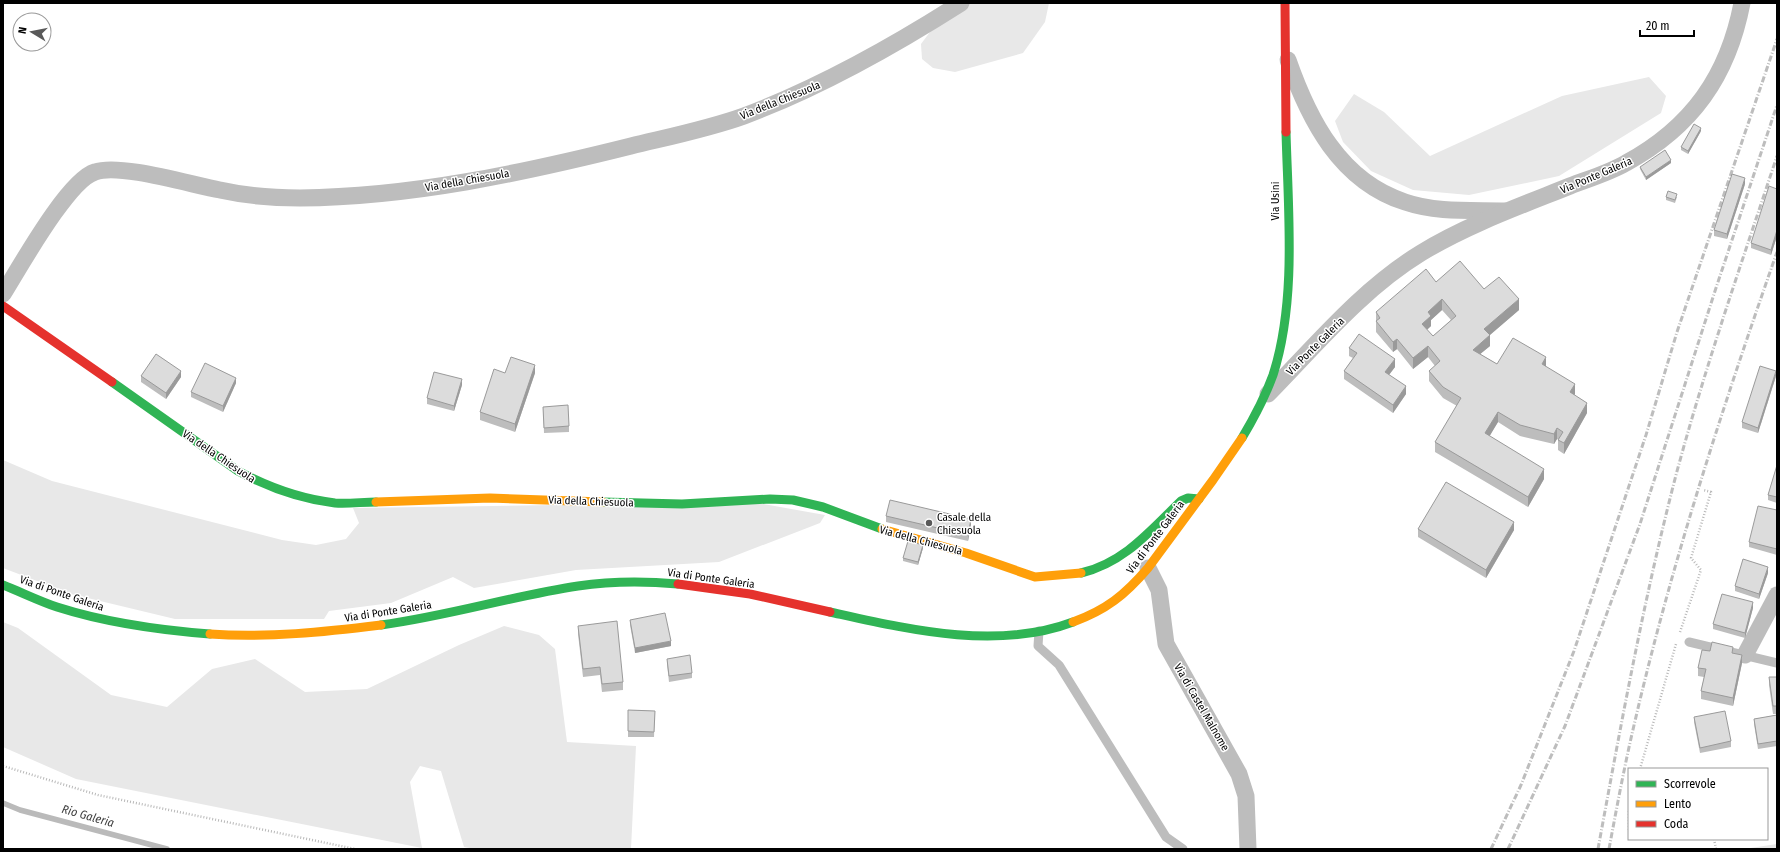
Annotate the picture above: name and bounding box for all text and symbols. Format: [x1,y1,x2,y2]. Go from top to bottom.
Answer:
north arrow [12,12,52,52]
scale bar [1640,12,1694,38]
text: 20 m [1646,19,1670,33]
text: N [16,26,30,35]
street label: Via della Chiesuola [738,78,822,122]
street label: Via Ponte Galeria [1558,154,1634,196]
street label: Via della Chiesuola [424,167,510,194]
street label: Via Usini [1269,181,1282,220]
street label: Via Ponte Galeria [1284,315,1347,378]
street label: Via della Chiesuola [180,427,258,486]
street label: Via della Chiesuola [548,494,634,509]
street label: Via di Ponte Galeria [1124,498,1187,576]
place label: Casale della Chiesuola [937,511,991,537]
marker: Casale della Chiesuola [924,518,934,528]
street label: Via della Chiesuola [878,523,964,558]
street label: Via di Ponte Galeria [666,566,755,591]
street label: Via di Ponte Galeria [18,573,106,614]
street label: Via di Ponte Galeria [344,598,433,625]
street label: Via di Castel Malnome [1171,661,1232,753]
legend [1628,768,1768,840]
text: Scorrevole [1664,777,1716,791]
text: Lento [1664,797,1691,811]
water label: Rio Galeria [60,802,116,830]
text: Coda [1664,817,1689,831]

